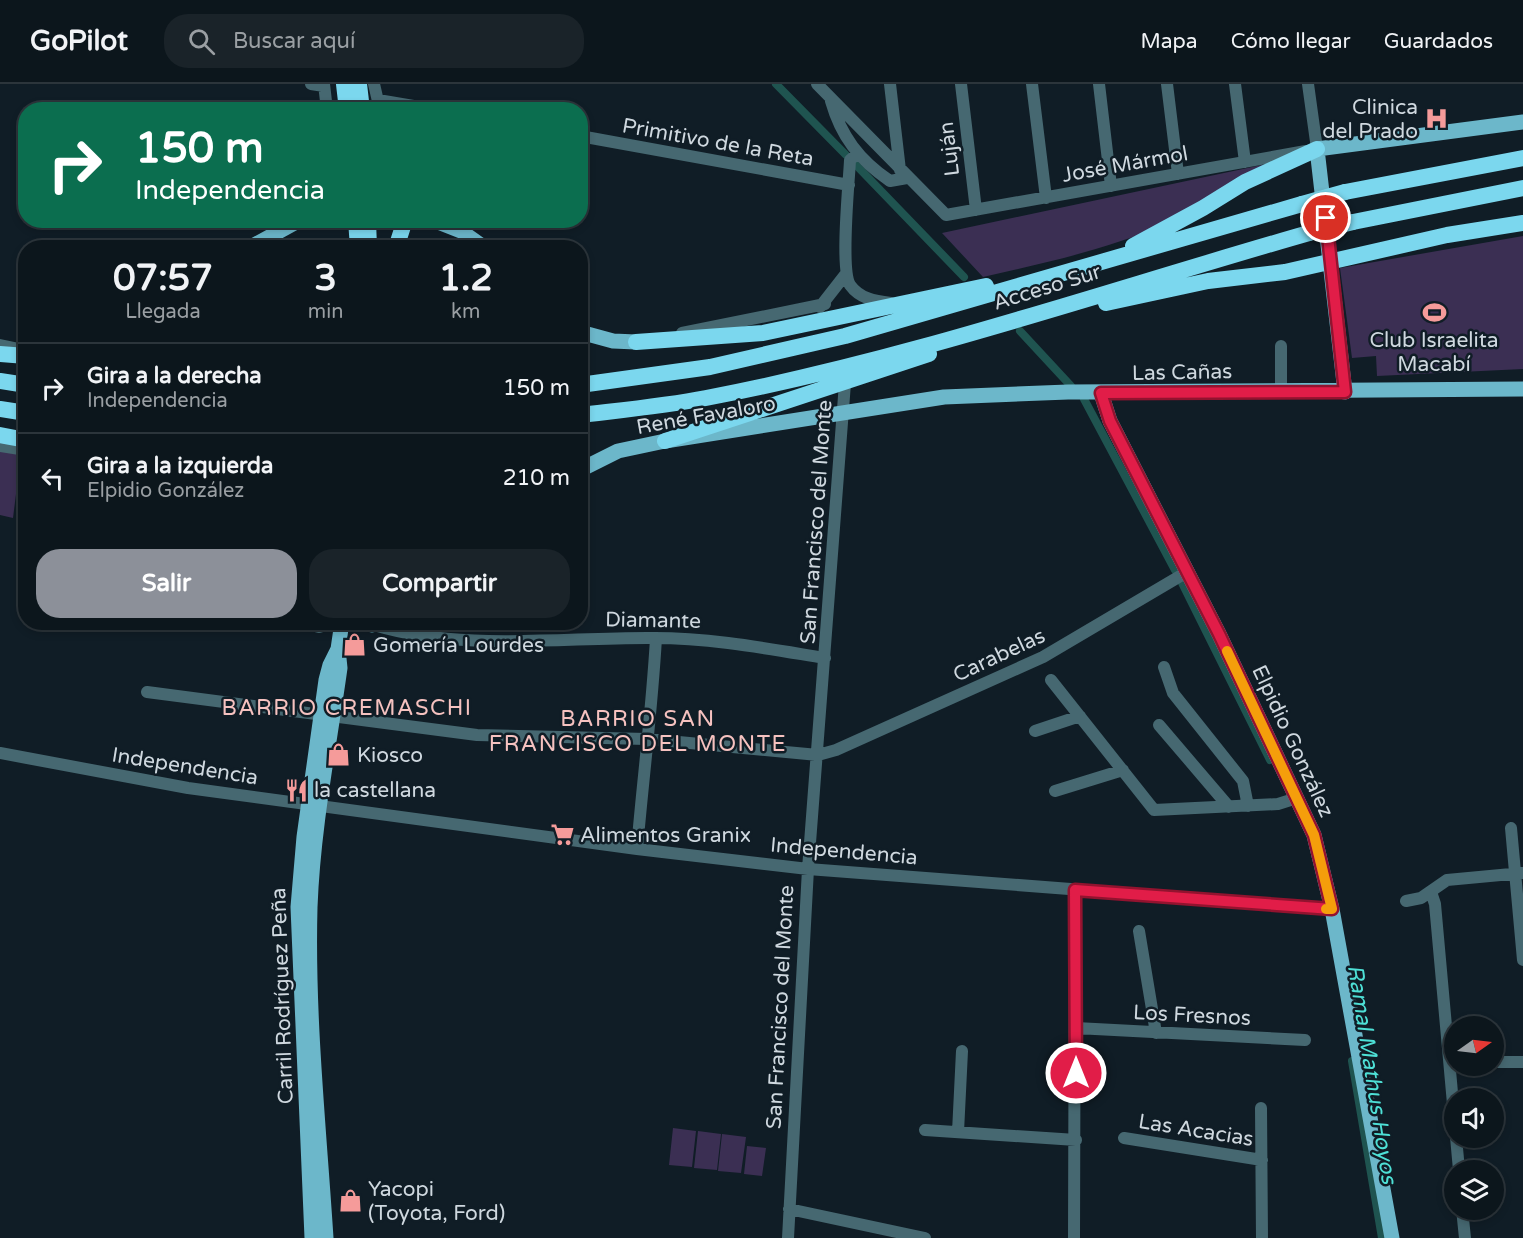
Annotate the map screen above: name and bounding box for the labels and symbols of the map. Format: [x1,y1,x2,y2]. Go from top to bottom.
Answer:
place label: Clinica del Prado [1322,95,1418,144]
hospital icon: Clinica del Prado [1423,106,1449,132]
street label: Primitivo de la Reta [620,113,816,172]
street label: Luján [934,120,965,178]
street label: José Mármol [1060,141,1190,188]
pin [1300,192,1351,243]
street label: Acceso Sur [990,259,1104,316]
sports icon: Club Israelita Macabí [1421,299,1447,325]
place label: Club Israelita Macabí [1369,328,1499,377]
street label: Las Cañas [1132,359,1232,386]
street label: René Favaloro [634,391,778,440]
street label: San Francisco del Monte [795,399,838,645]
street label: Diamante [605,607,701,634]
street label: Carabelas [949,623,1049,688]
shop icon: Gomería Lourdes [342,632,368,658]
place label: Gomería Lourdes [373,633,544,658]
street label: Elpidio González [1246,661,1339,821]
district label: BARRIO CREMASCHI [221,695,473,721]
district label: BARRIO SAN FRANCISCO DEL MONTE [489,706,787,757]
shop icon: Kiosco [326,742,352,768]
street label: Independencia [110,743,260,790]
place label: Kiosco [357,743,423,768]
restaurant icon: la castellana [283,777,309,803]
place label: la castellana [314,778,436,803]
supermarket icon: Alimentos Granix [549,822,575,848]
place label: Alimentos Granix [580,823,751,848]
street label: Independencia [769,833,919,870]
street label: San Francisco del Monte [762,884,799,1130]
street label: Carril Rodríguez Peña [266,887,299,1105]
water label: Ramal Mathus Hoyos [1342,963,1402,1187]
street label: Los Fresnos [1132,1000,1252,1031]
north arrow [1444,1016,1504,1076]
position arrow [1044,1041,1108,1105]
street label: Las Acacias [1137,1109,1255,1152]
place label: Yacopi (Toyota, Ford) [368,1177,505,1226]
shop icon: Yacopi (Toyota, Ford) [337,1188,363,1214]

